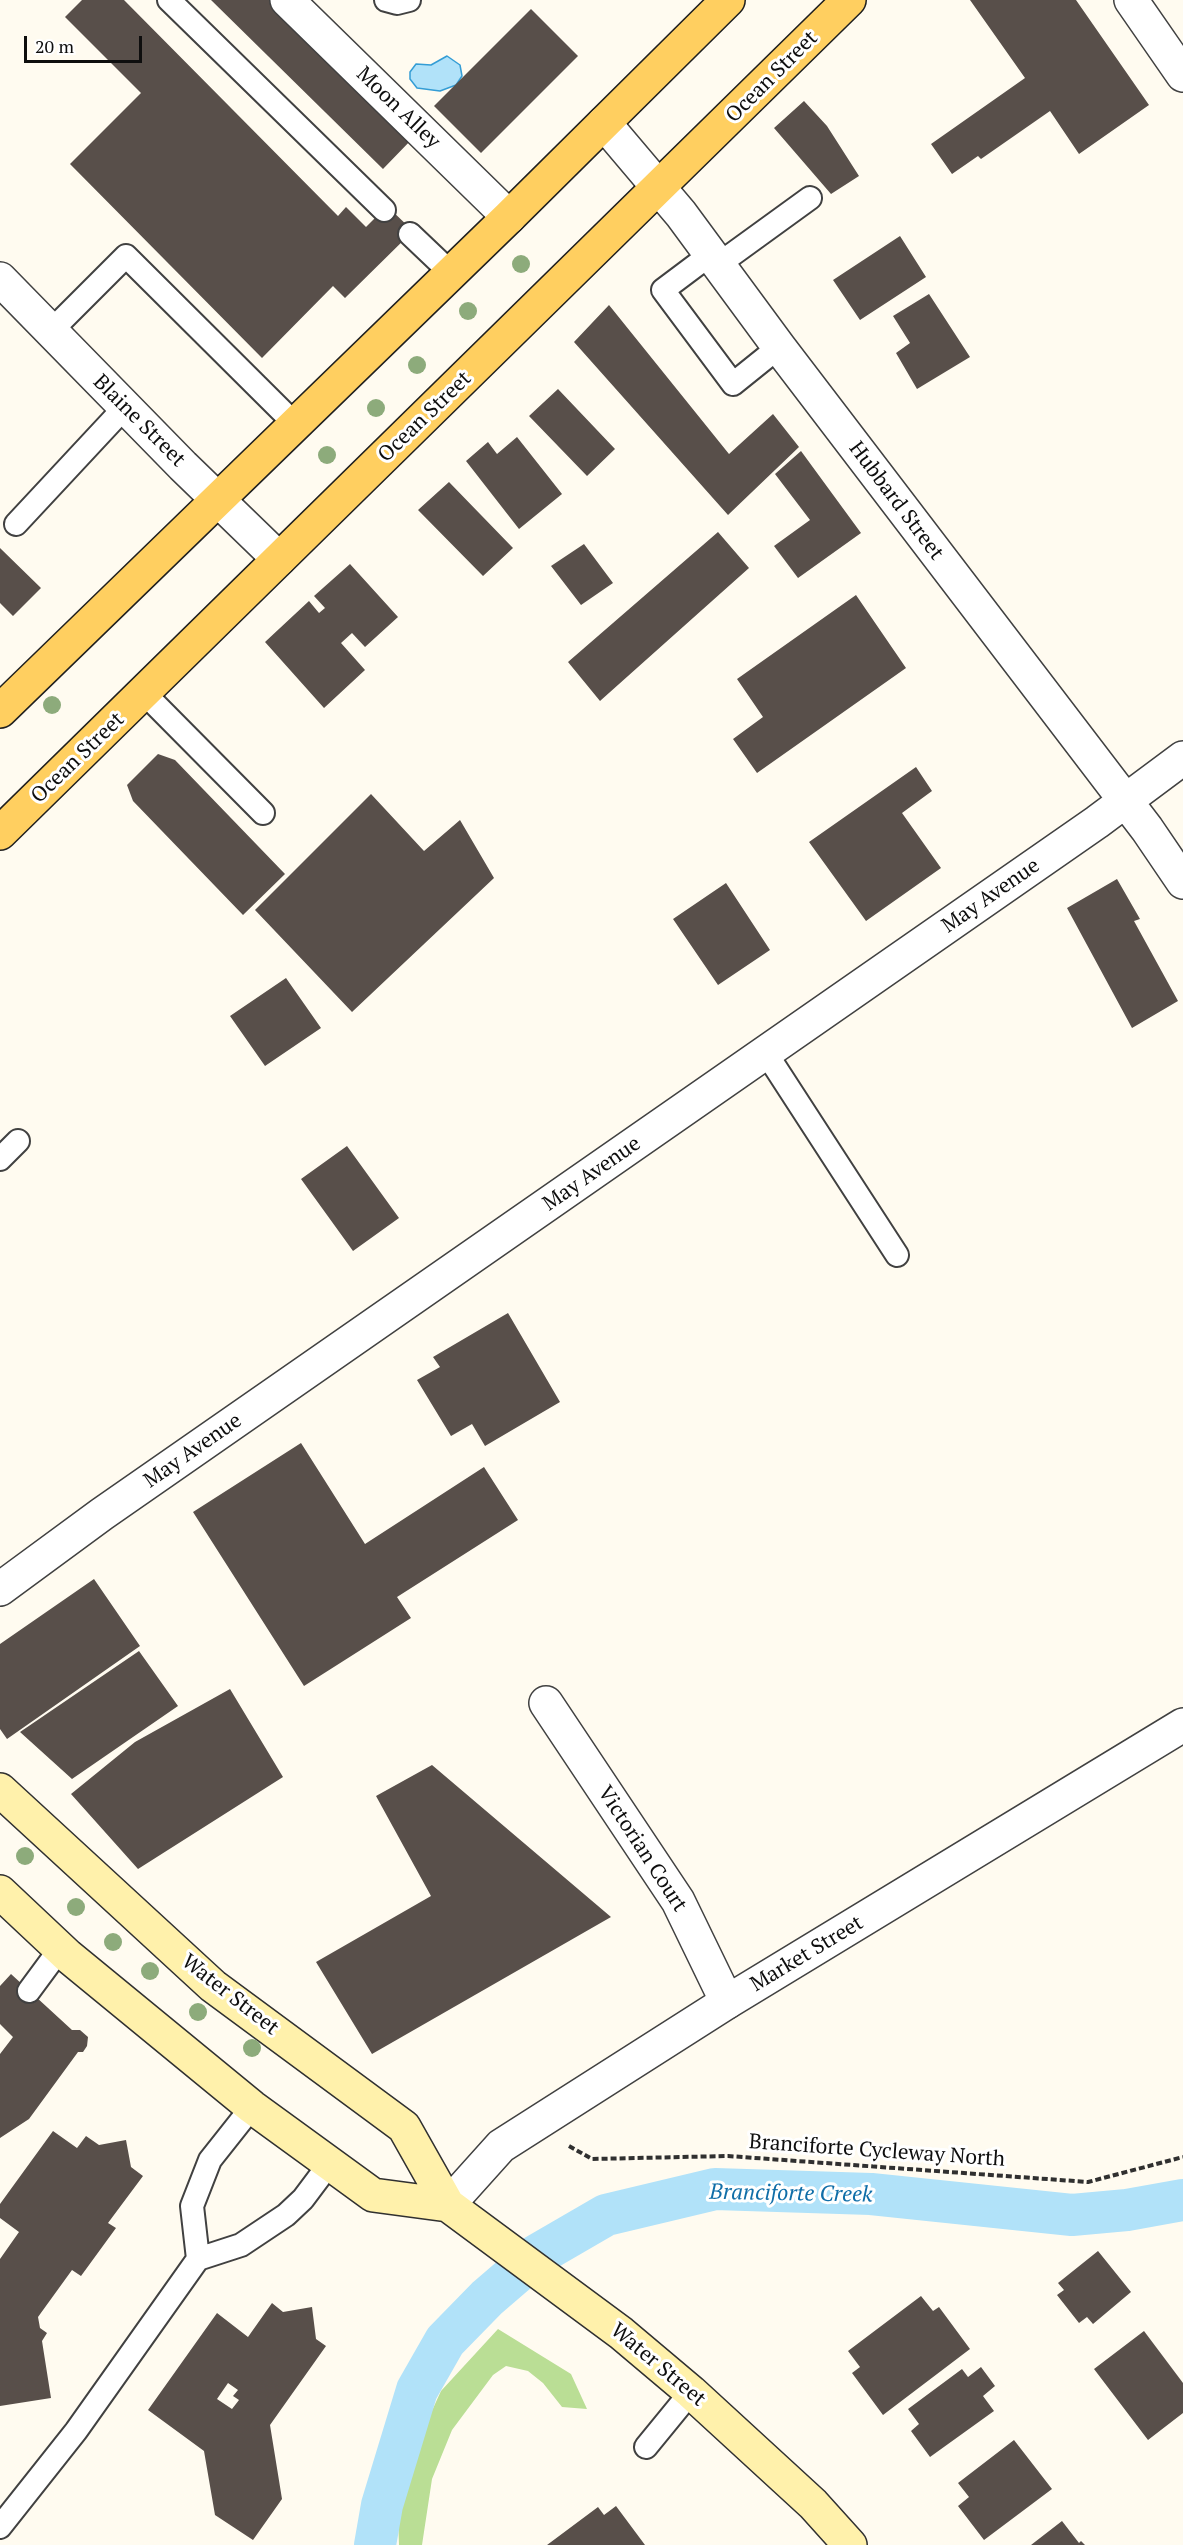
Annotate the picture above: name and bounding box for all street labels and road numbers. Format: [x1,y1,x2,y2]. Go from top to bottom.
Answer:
street label: Ocean Street [721,26,823,128]
street label: Moon Alley [351,62,445,154]
street label: Ocean Street [373,366,477,468]
street label: Blaine Street [88,370,190,472]
street label: Hubbard Street [843,437,949,565]
street label: Ocean Street [26,707,130,809]
street label: May Avenue [937,853,1045,939]
street label: May Avenue [538,1131,646,1217]
street label: May Avenue [139,1408,247,1494]
street label: Victorian Court [592,1781,692,1917]
street label: Market Street [746,1911,868,1997]
street label: Water Street [176,1949,284,2041]
street label: Branciforte Cycleway North [748,2129,1006,2173]
street label: Water Street [605,2318,711,2412]

